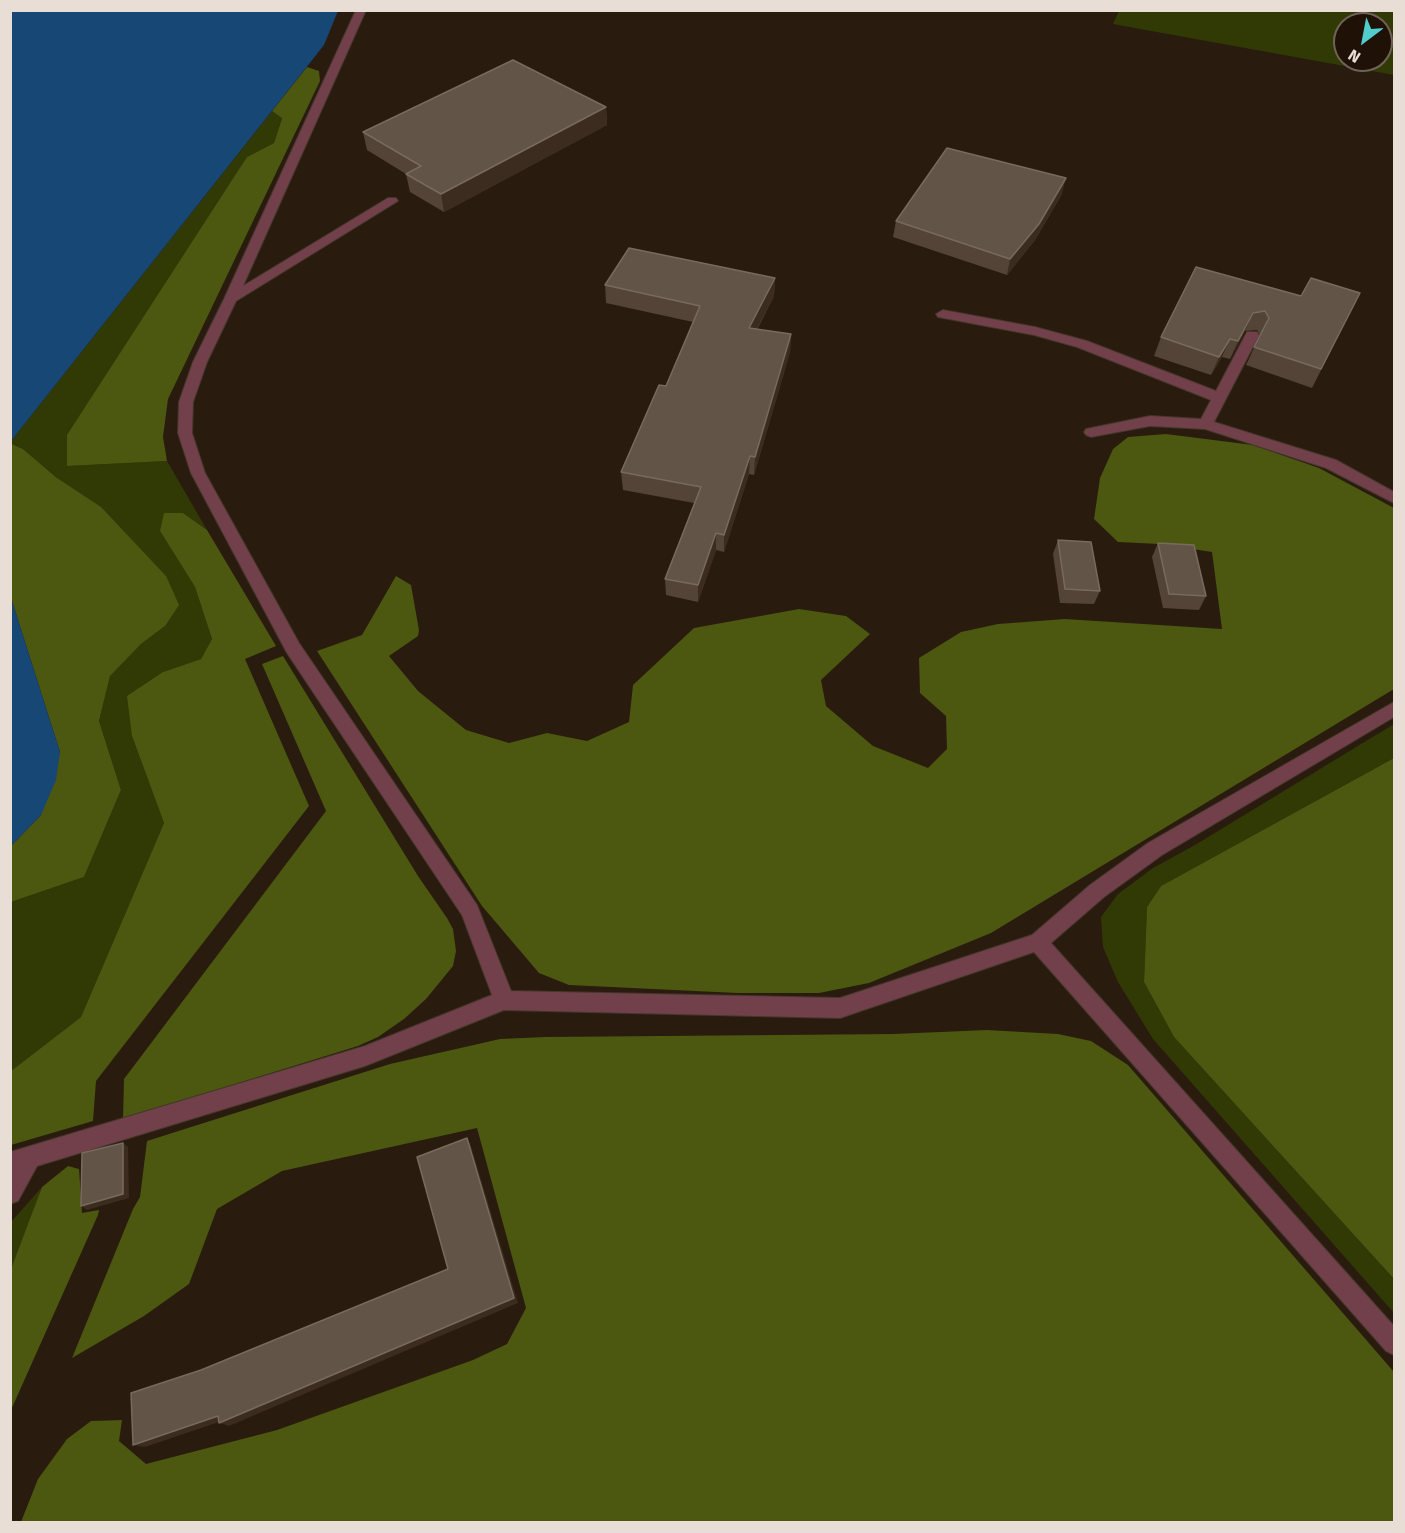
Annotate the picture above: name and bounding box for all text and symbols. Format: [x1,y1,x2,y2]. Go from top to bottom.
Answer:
north arrow [1333,12,1393,72]
text: N [1345,45,1364,67]

